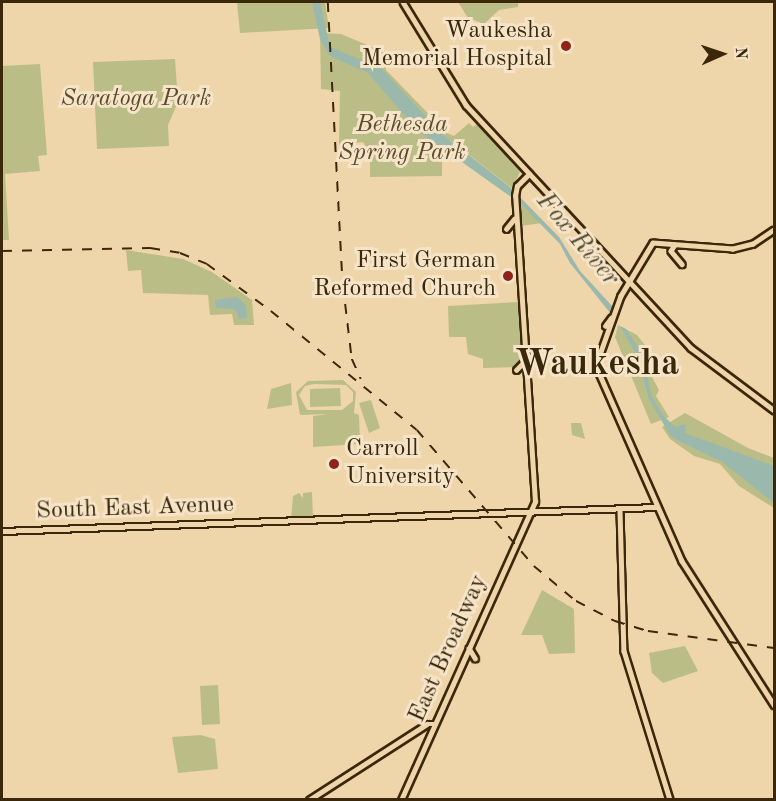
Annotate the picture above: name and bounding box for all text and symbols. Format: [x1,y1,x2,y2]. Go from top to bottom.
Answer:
place label: Waukesha Memorial Hospital [362,18,552,74]
north arrow [692,24,752,84]
marker: Waukesha Memorial Hospital [557,37,575,55]
text: N [732,47,748,60]
park label: Saratoga Park [61,86,211,114]
park label: Bethesda Spring Park [338,112,466,168]
water label: Fox River [529,187,625,293]
place label: First German Reformed Church [313,248,496,304]
marker: First German Reformed Church [501,269,515,283]
district label: Waukesha [515,344,679,388]
place label: Carroll University [346,436,455,492]
marker: Carroll University [327,457,341,471]
street label: South East Avenue [36,491,234,527]
street label: East Broadway [404,571,494,727]

